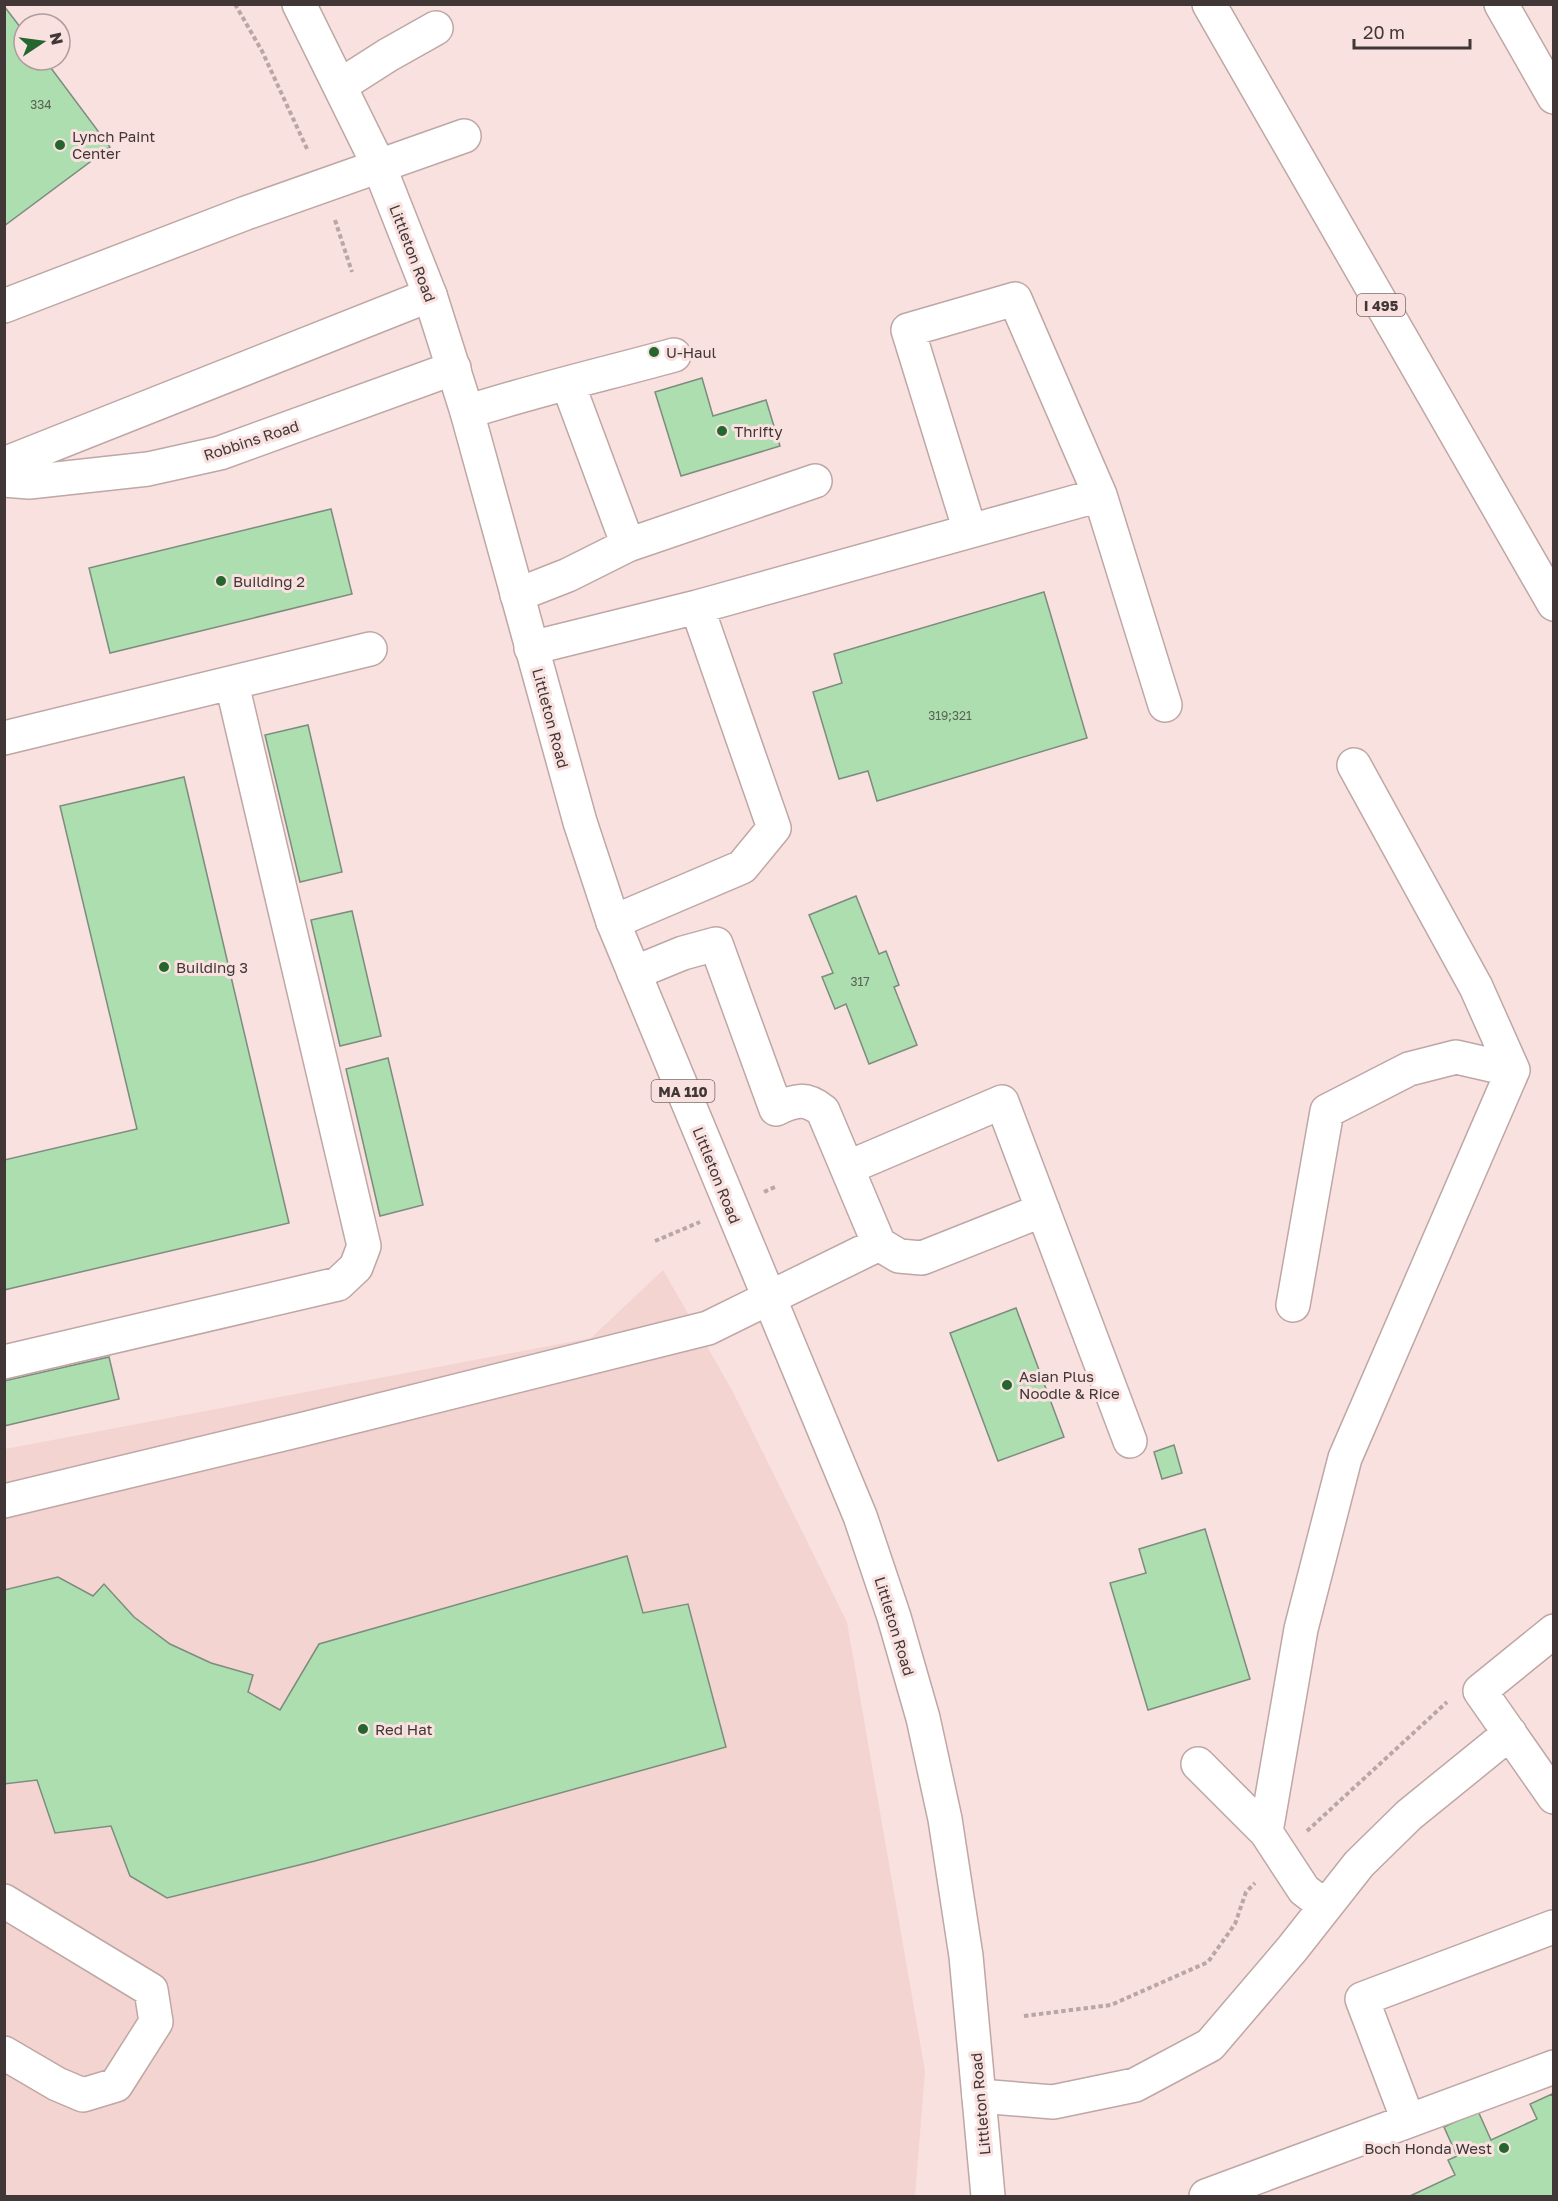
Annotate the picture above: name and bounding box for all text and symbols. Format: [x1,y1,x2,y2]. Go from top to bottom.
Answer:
north arrow [12,12,72,72]
scale bar [1354,12,1470,50]
text: 20 m [1363,21,1405,43]
text: N [46,30,68,47]
house number: 334 [30,97,52,112]
place label: Lynch Paint Center [72,127,155,162]
marker: Lynch Paint Center [53,138,67,152]
street label: Littleton Road [386,202,440,304]
road number: I 495 [1357,294,1405,316]
place label: U-Haul [666,343,717,361]
marker: U-Haul [647,345,661,359]
street label: Robbins Road [201,416,301,464]
place label: Thrifty [734,422,783,440]
marker: Thrifty [715,424,729,438]
place label: Building 2 [233,572,305,590]
marker: Building 2 [214,574,228,588]
street label: Littleton Road [529,666,573,770]
house number: 319;321 [928,708,972,723]
place label: Building 3 [176,958,248,976]
marker: Building 3 [157,960,171,974]
house number: 317 [850,974,870,989]
road number: MA 110 [652,1080,714,1102]
street label: Littleton Road [689,1124,745,1226]
place label: Asian Plus Noodle & Rice [1019,1367,1120,1402]
marker: Asian Plus Noodle & Rice [1000,1378,1014,1392]
street label: Littleton Road [871,1574,919,1678]
place label: Red Hat [375,1720,432,1738]
marker: Red Hat [356,1722,370,1736]
street label: Littleton Road [967,2052,993,2156]
place label: Boch Honda West [1364,2139,1492,2157]
marker: Boch Honda West [1497,2141,1511,2155]

